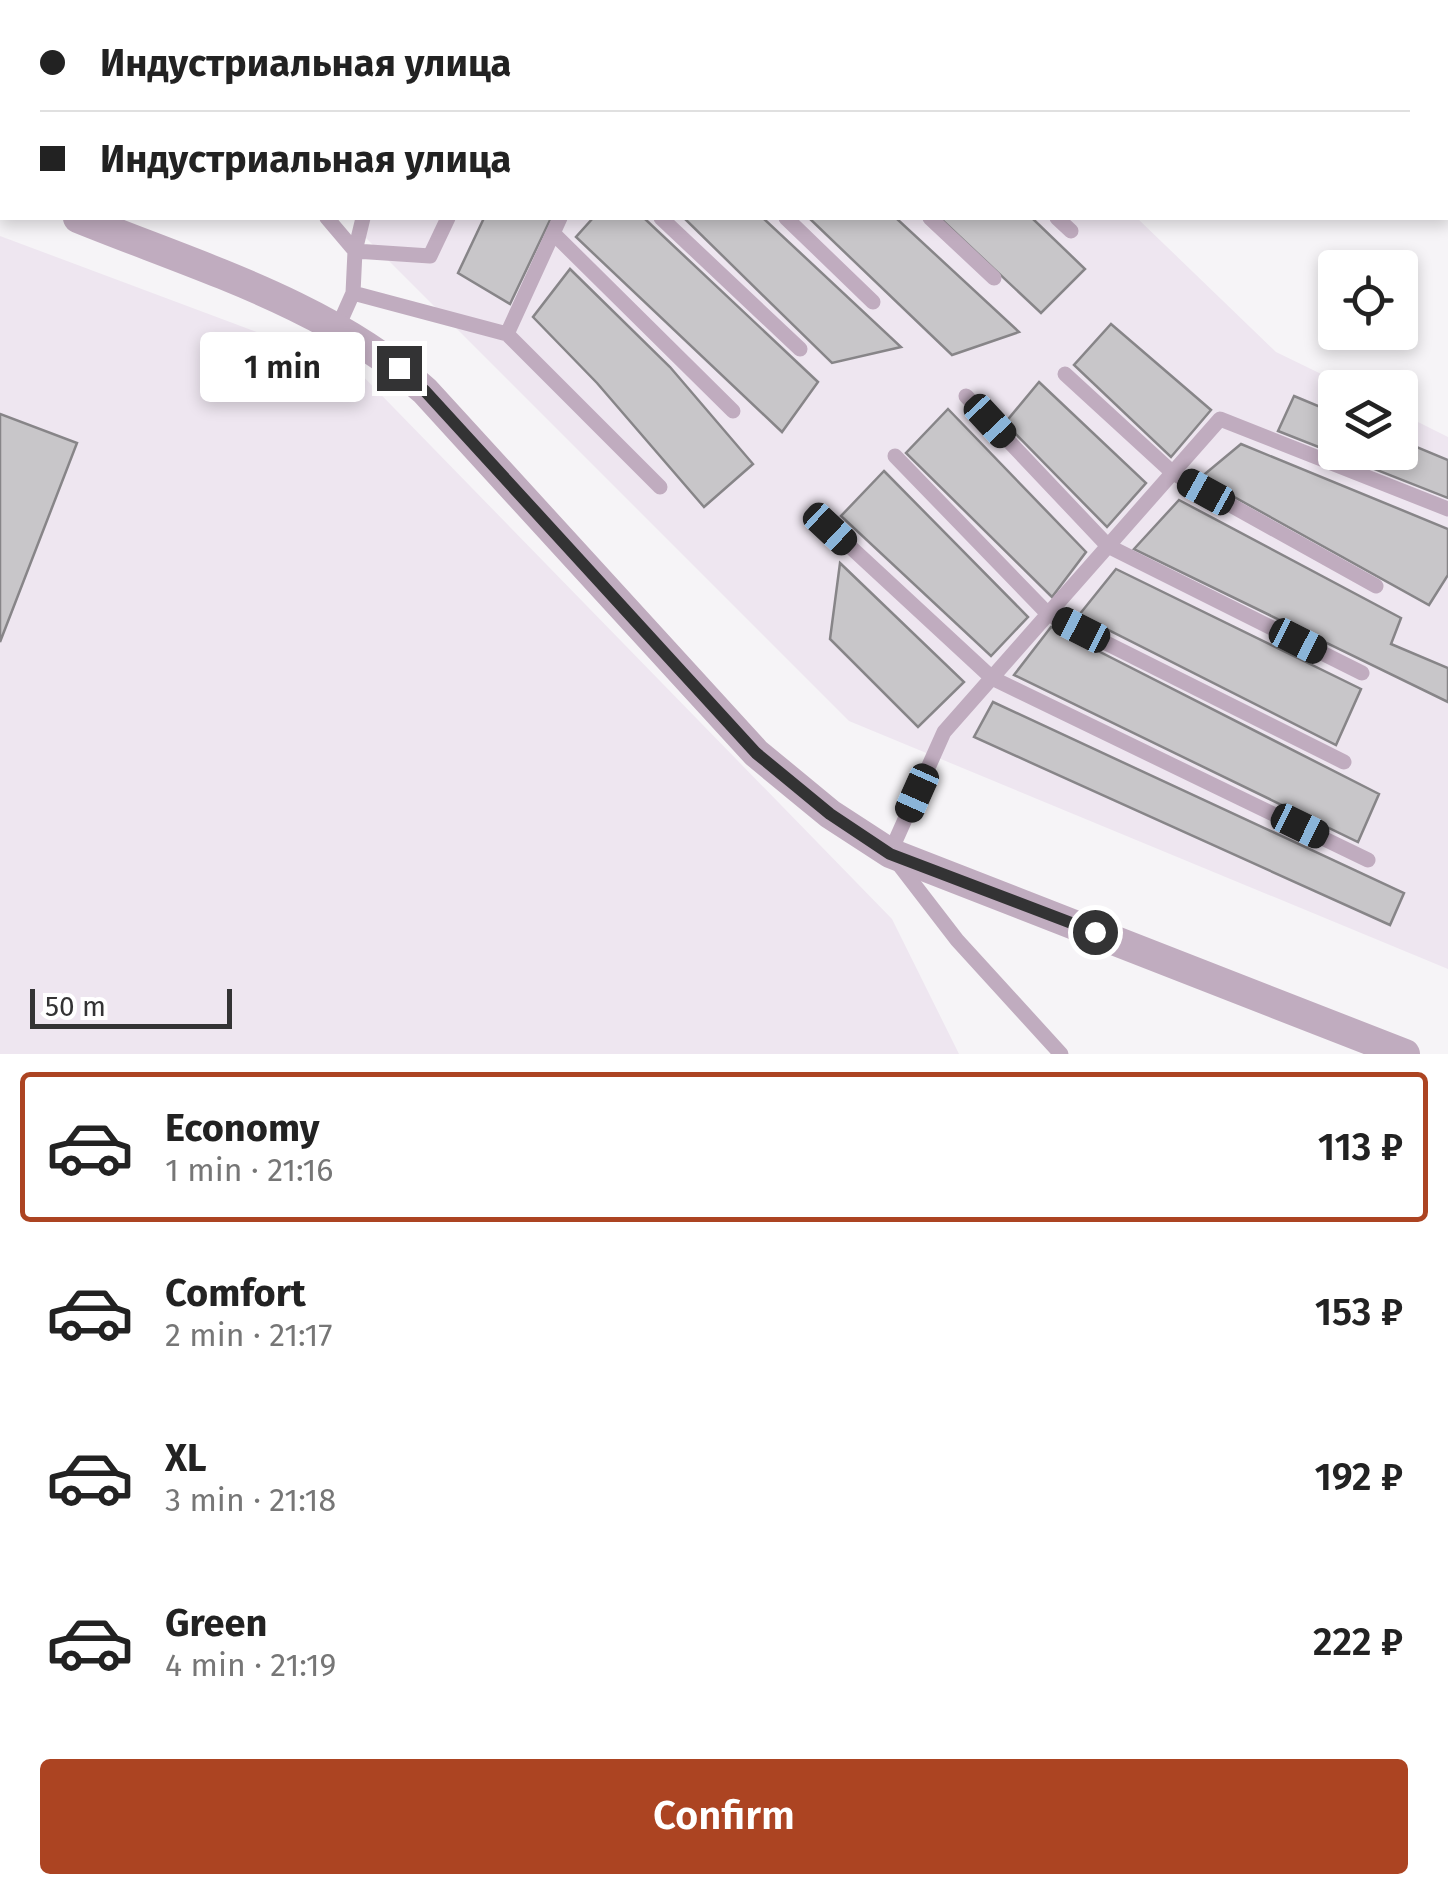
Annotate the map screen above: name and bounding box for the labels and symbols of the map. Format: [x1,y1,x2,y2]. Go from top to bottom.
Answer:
callout: 1 min [199,333,364,403]
route end [377,346,422,391]
car [959,389,1021,453]
car [1172,464,1240,520]
car [798,498,862,560]
car [1047,603,1115,657]
car [1264,614,1332,668]
car [891,759,943,827]
car [1266,799,1334,853]
route start [1073,910,1118,955]
scale bar [30,984,232,1028]

